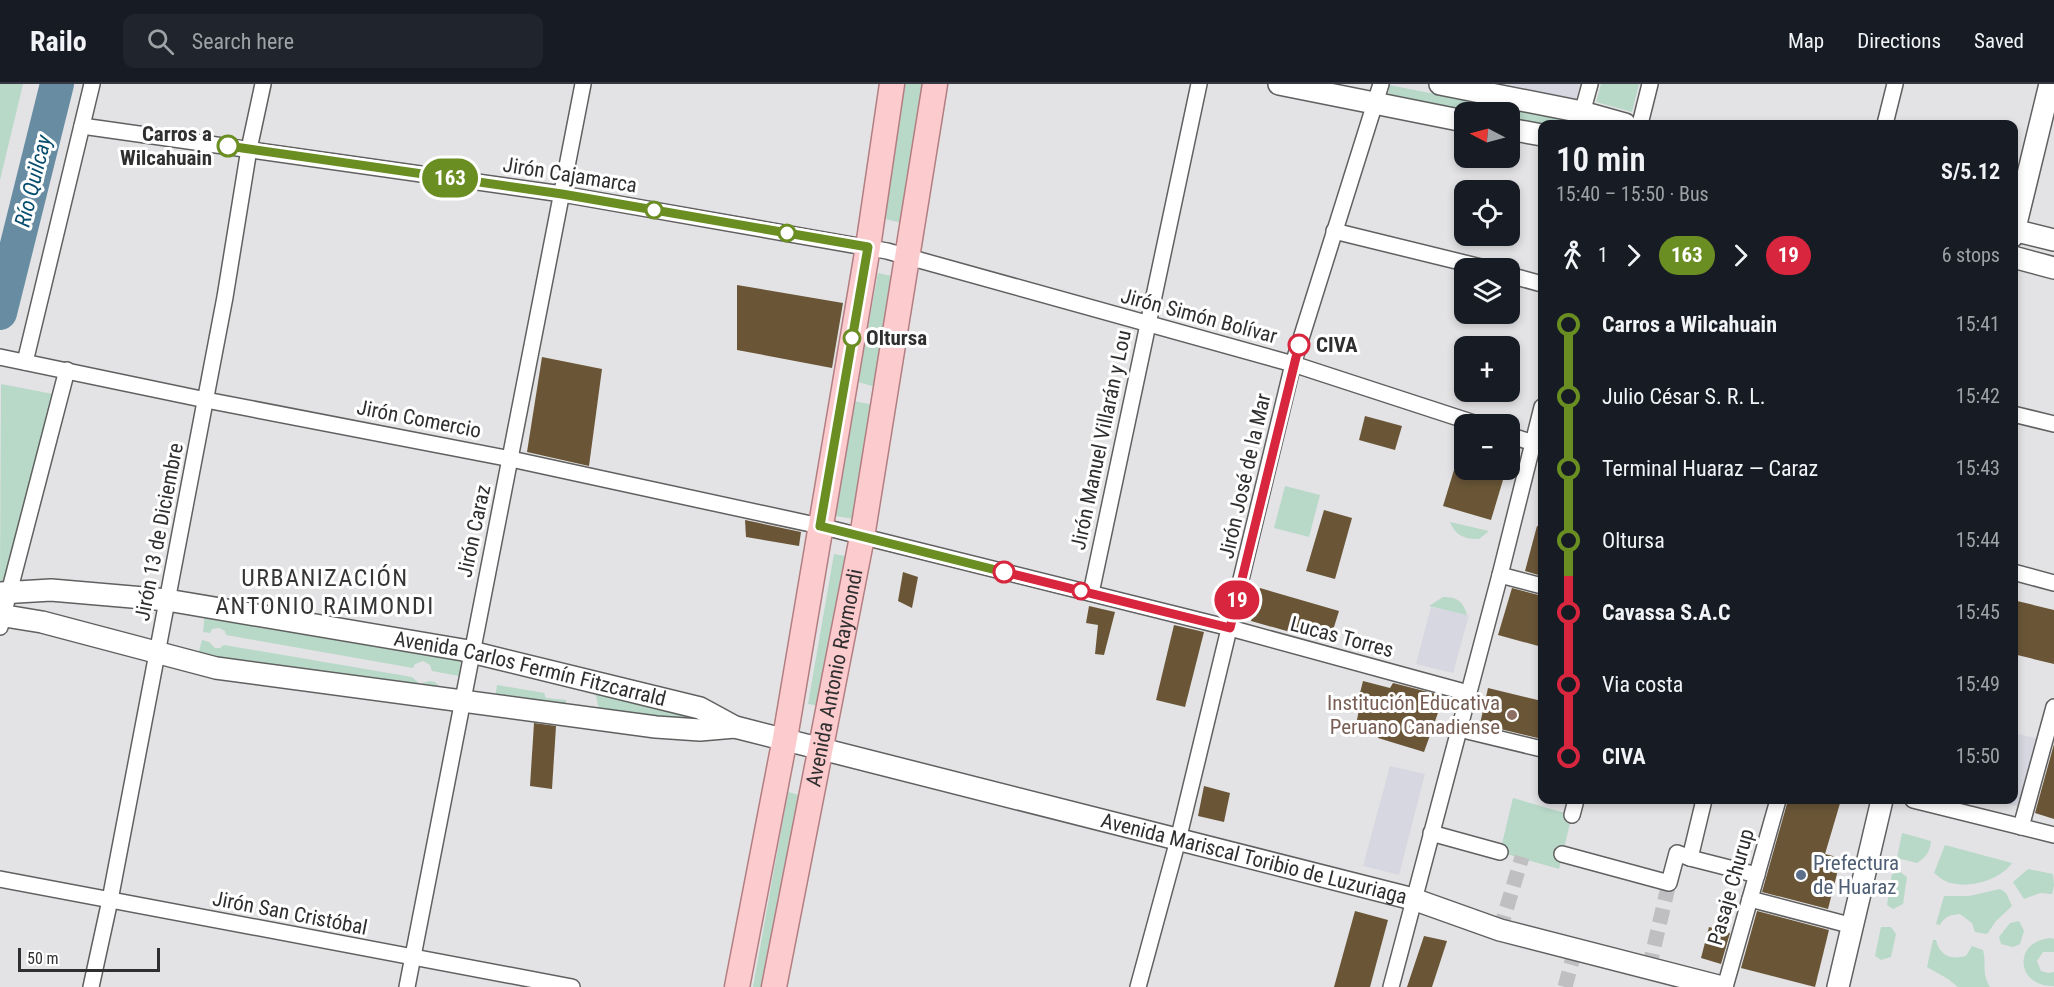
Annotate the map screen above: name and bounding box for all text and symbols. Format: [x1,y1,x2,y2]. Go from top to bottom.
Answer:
search box [123,14,543,68]
text: Railo [30,25,87,58]
icon: search [144,25,177,58]
text: Search here [192,29,294,54]
text: Map [1788,29,1824,53]
text: Directions [1857,29,1941,53]
text: Saved [1974,29,2024,53]
north arrow [1454,102,1520,168]
map controls [1454,102,1520,480]
place label: Carros a Wilcahuain [120,122,212,170]
water label: Río Quilcay [10,131,57,230]
marker: Carros a Wilcahuain [217,135,239,157]
text: 10 min [1556,140,1646,179]
street label: Jirón Cajamarca [501,153,639,197]
line badge: 163 [416,158,484,197]
text: S/5.12 [1941,159,2000,184]
text: 163 [434,166,466,190]
button: locate [1454,180,1520,246]
text: 15:40 – 15:50 · Bus [1556,182,1709,206]
unlabelled marker [645,201,663,219]
unlabelled marker [778,224,796,242]
icon: walk [1556,239,1589,272]
icon: forward [1617,239,1650,272]
icon: forward [1724,239,1757,272]
text: 1 [1598,243,1608,267]
text: 163 [1671,243,1703,267]
text: 19 [1778,243,1799,267]
text: 6 stops [1942,243,2000,267]
button: layers [1454,258,1520,324]
street label: Jirón Simón Bolívar [1118,284,1280,348]
text: Carros a Wilcahuain [1602,312,1777,337]
text: 15:41 [1956,312,2000,336]
place label: Oltursa [866,326,927,350]
street label: Jirón Manuel Villarán y Lou [1066,328,1136,552]
marker: Oltursa [843,329,861,347]
place label: CIVA [1316,333,1358,357]
marker: CIVA [1288,334,1310,356]
button: + [1454,336,1520,402]
text: Julio César S. R. L. [1602,384,1766,409]
text: 15:42 [1956,384,2000,408]
street label: Jirón José de la Mar [1214,391,1276,561]
street label: Jirón Comercio [355,395,483,443]
button: − [1454,414,1520,480]
street label: Jirón 13 de Diciembre [130,441,188,623]
text: Terminal Huaraz — Caraz [1602,456,1818,481]
text: 15:43 [1956,456,2000,480]
street label: Jirón Caraz [452,483,496,579]
text: Oltursa [1602,528,1665,553]
text: 15:44 [1956,528,2000,552]
unlabelled marker [993,561,1015,583]
district label: URBANIZACIÓN ANTONIO RAIMONDI [215,564,435,620]
street label: Avenida Antonio Raymondi [801,567,867,789]
line badge: 19 [1210,580,1264,620]
unlabelled marker [1072,582,1090,600]
text: 19 [1226,588,1248,612]
text: Cavassa S.A.C [1602,600,1731,625]
text: 15:45 [1956,600,2000,624]
street label: Lucas Torres [1288,612,1396,662]
street label: Avenida Carlos Fermín Fitzcarrald [392,627,668,711]
text: Via costa [1602,672,1683,697]
text: 15:49 [1956,672,2000,696]
place label: Institución Educativa Peruano Canadiense [1327,691,1500,739]
marker: Institución Educativa Peruano Canadiense [1505,708,1519,722]
text: CIVA [1602,744,1646,769]
text: 15:50 [1956,744,2000,768]
street label: Avenida Mariscal Toribio de Luzuriaga [1099,808,1409,909]
street label: Pasaje Churup [1703,826,1759,948]
place label: Prefectura de Huaraz [1813,851,1899,899]
marker: Prefectura de Huaraz [1794,868,1808,882]
street label: Jirón San Cristóbal [211,886,369,940]
scale bar [18,945,160,972]
text: 50 m [27,949,59,968]

